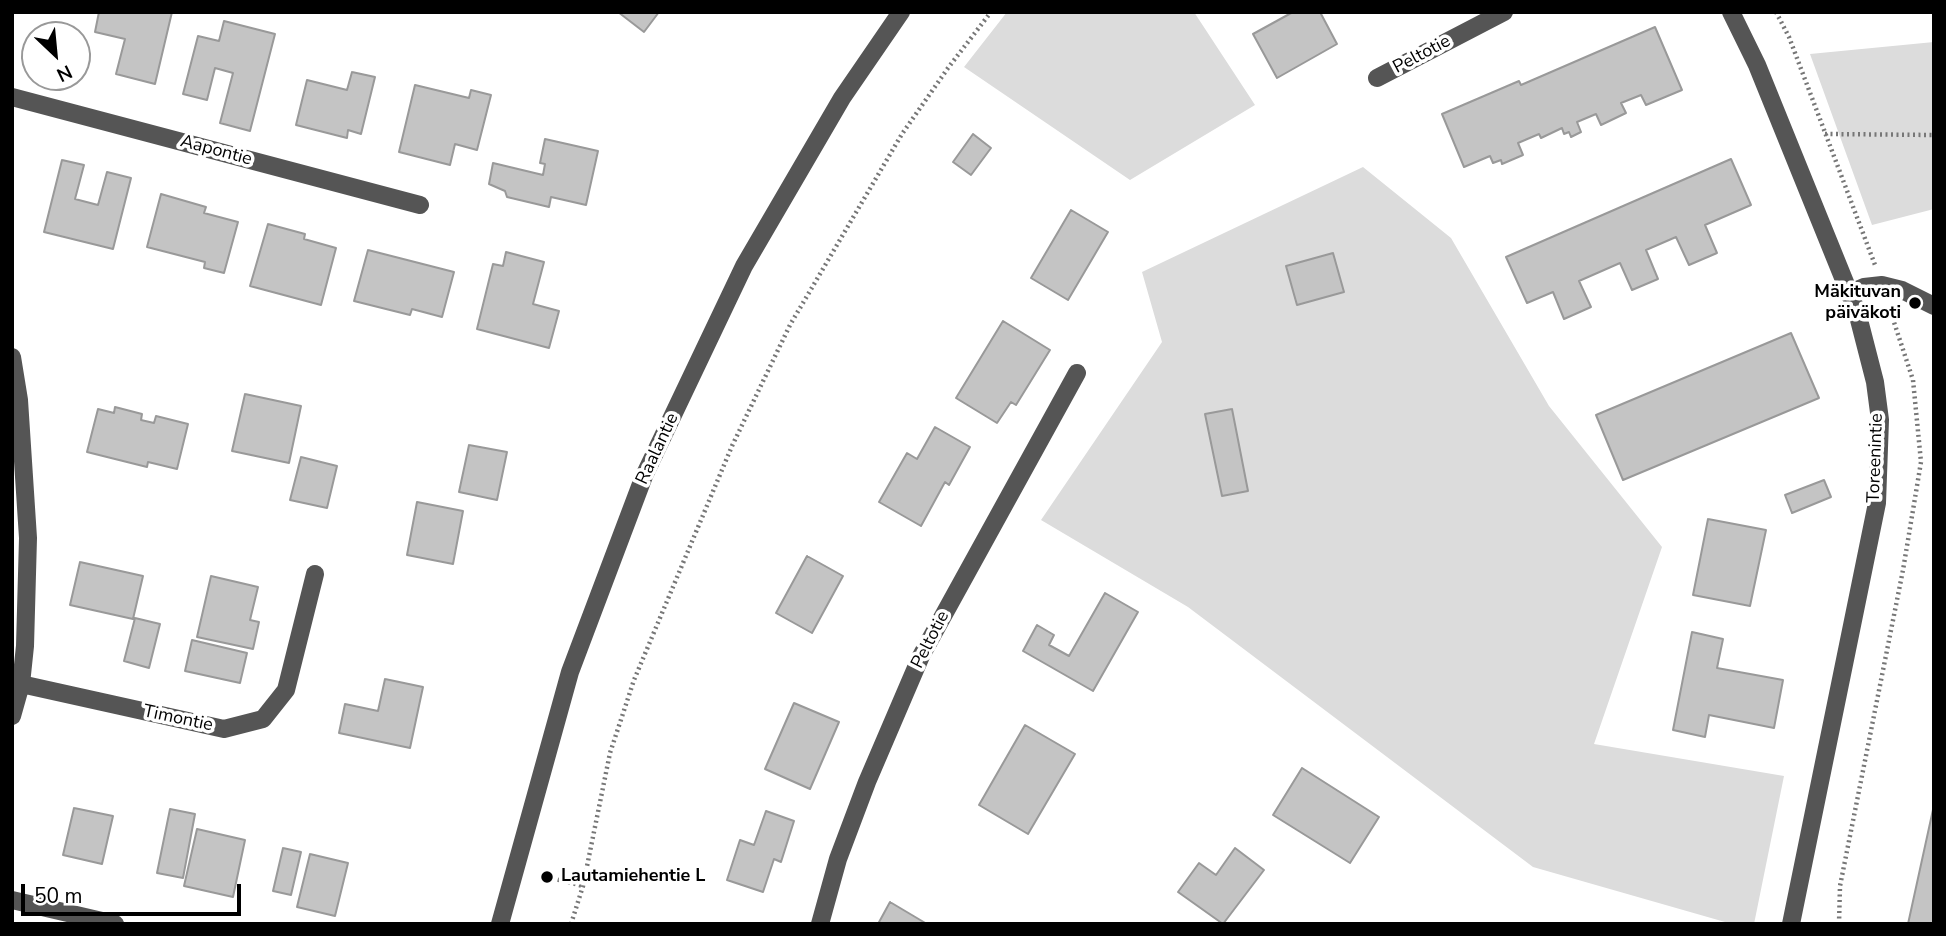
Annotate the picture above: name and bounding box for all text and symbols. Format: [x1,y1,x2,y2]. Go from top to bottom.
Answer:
north arrow [21,21,91,91]
street label: Peltotie [1390,31,1454,79]
text: N [52,58,76,88]
street label: Aapontie [178,131,254,171]
place label: Mäkituvan päiväkoti [1814,282,1901,324]
marker: Mäkituvan päiväkoti [1907,295,1923,311]
street label: Raalantie [632,410,684,488]
street label: Toreenintie [1864,413,1888,503]
street label: Peltotie [907,608,955,672]
street label: Timontie [141,701,215,737]
place label: Lautamiehentie L [561,866,705,888]
marker: Lautamiehentie L [539,869,555,885]
scale bar [24,870,245,914]
text: 50 m [34,882,83,910]

